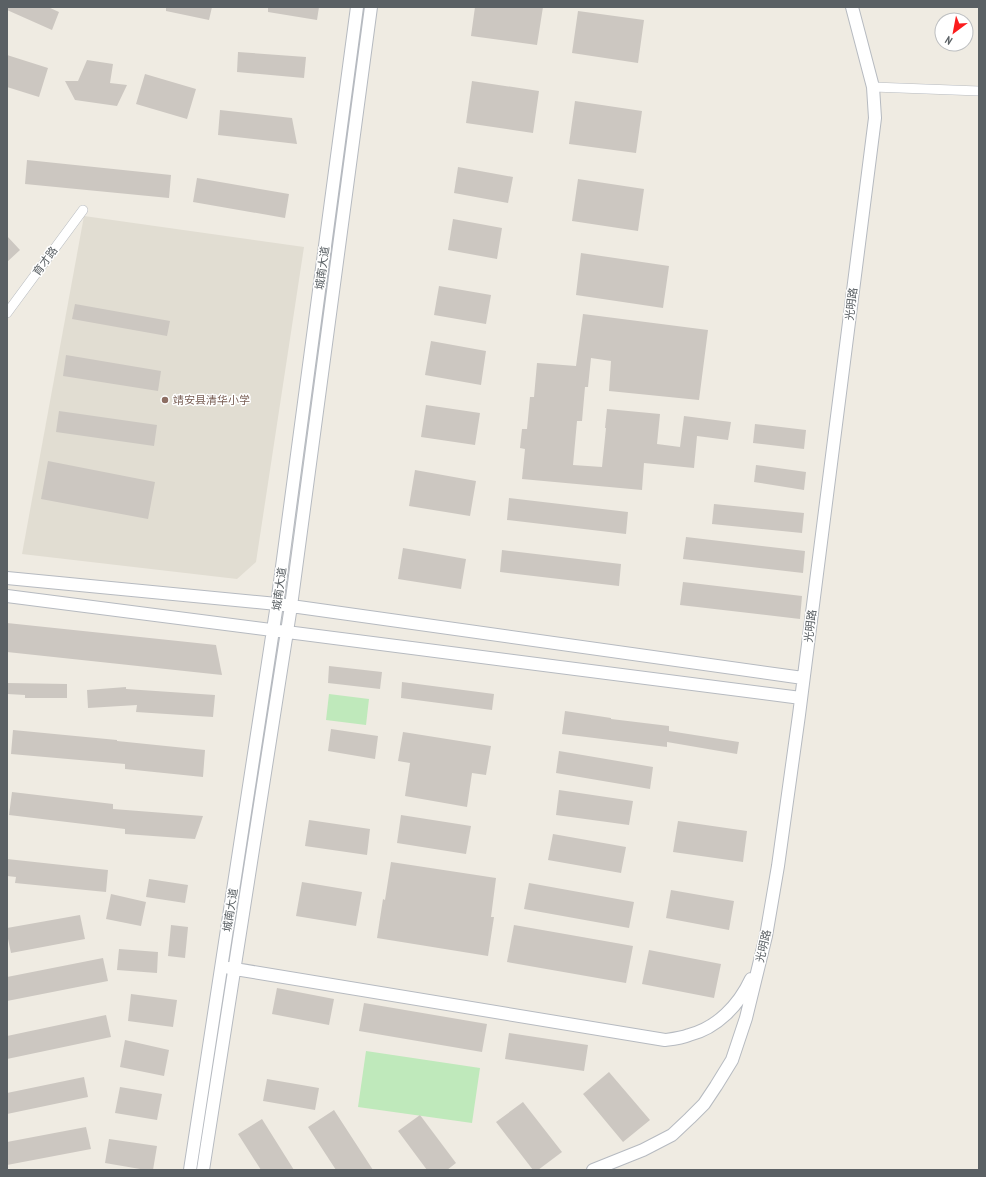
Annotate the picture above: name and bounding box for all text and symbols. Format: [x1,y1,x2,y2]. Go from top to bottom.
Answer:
north arrow [934,12,974,52]
text: N [942,33,955,48]
street label: 育才路 [30,244,60,278]
street label: 城南大道 [312,245,332,291]
street label: 光明路 [842,287,860,321]
place label: 靖安县清华小学 [173,393,250,407]
marker: 靖安县清华小学 [160,395,170,405]
street label: 城南大道 [269,566,289,612]
street label: 光明路 [801,609,819,643]
street label: 城南大道 [220,887,240,933]
street label: 光明路 [752,928,774,964]

